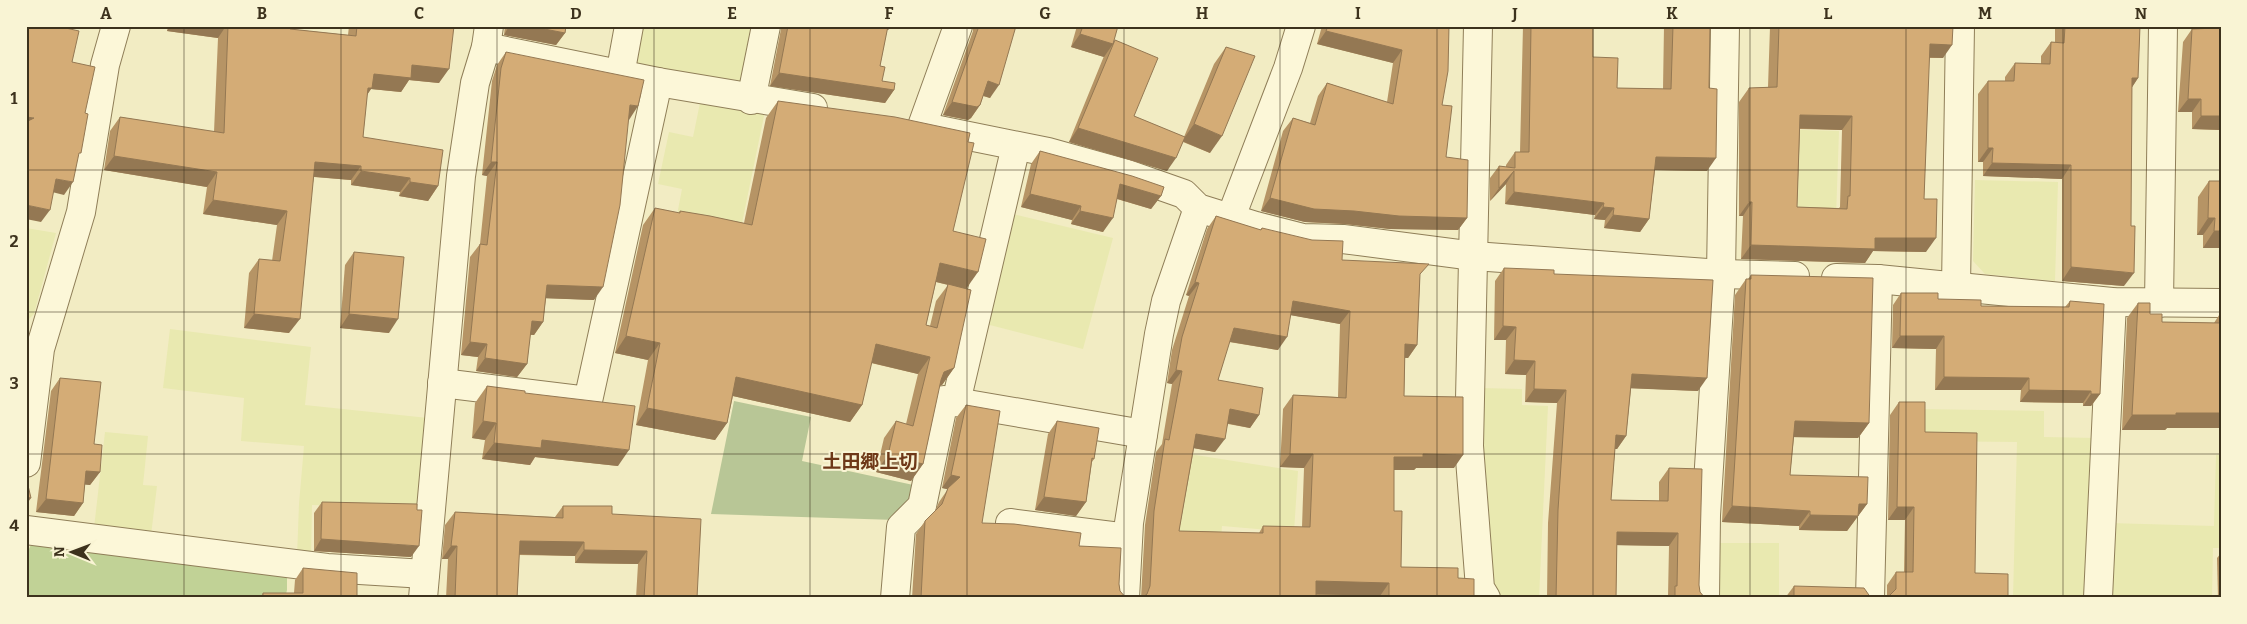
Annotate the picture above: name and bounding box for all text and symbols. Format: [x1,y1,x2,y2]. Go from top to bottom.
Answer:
text: A [100,4,112,23]
text: B [257,4,267,23]
text: C [414,4,424,23]
text: D [570,4,582,23]
text: E [727,4,737,23]
text: F [885,4,894,23]
text: G [1039,4,1051,23]
text: H [1196,4,1209,23]
text: I [1355,4,1361,23]
text: J [1511,4,1518,23]
text: K [1666,4,1678,23]
text: L [1824,4,1833,23]
text: M [1978,4,1992,23]
text: N [2135,4,2147,23]
text: 1 [11,89,18,108]
text: 2 [9,232,19,251]
text: 3 [9,374,19,393]
district label: 土田郷上切 [822,450,918,473]
text: 4 [9,516,19,535]
north arrow [48,526,98,576]
text: N [51,546,68,557]

